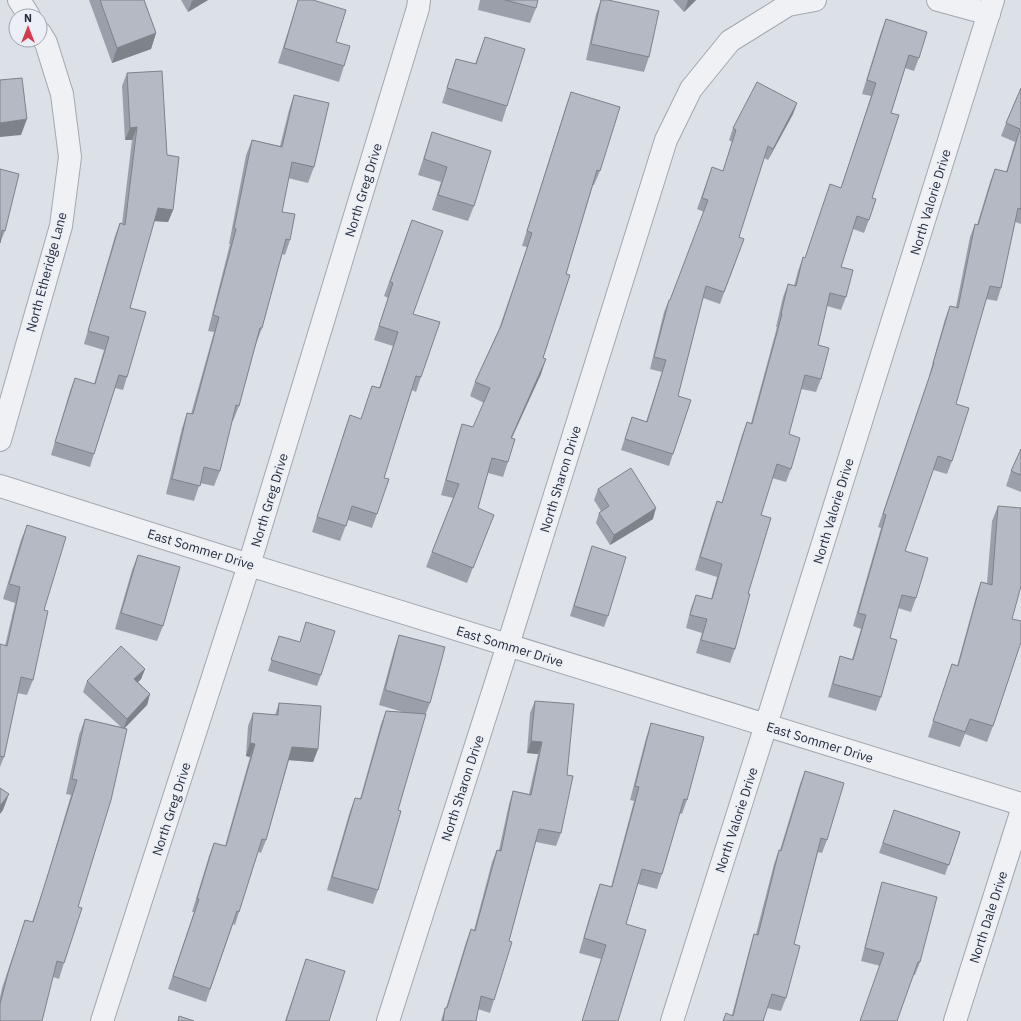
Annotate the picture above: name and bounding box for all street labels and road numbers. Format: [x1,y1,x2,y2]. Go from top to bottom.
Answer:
street label: North Greg Drive [341,141,386,239]
street label: North Valorie Drive [906,147,955,257]
street label: North Etheridge Lane [22,210,71,334]
street label: North Sharon Drive [536,424,585,535]
street label: North Greg Drive [247,451,292,549]
street label: North Valorie Drive [809,456,858,566]
street label: East Sommer Drive [145,525,256,574]
street label: East Sommer Drive [454,622,565,671]
street label: East Sommer Drive [764,718,875,767]
street label: North Sharon Drive [437,733,488,843]
street label: North Greg Drive [148,760,195,858]
street label: North Valorie Drive [711,765,762,875]
street label: North Dale Drive [966,869,1011,965]

